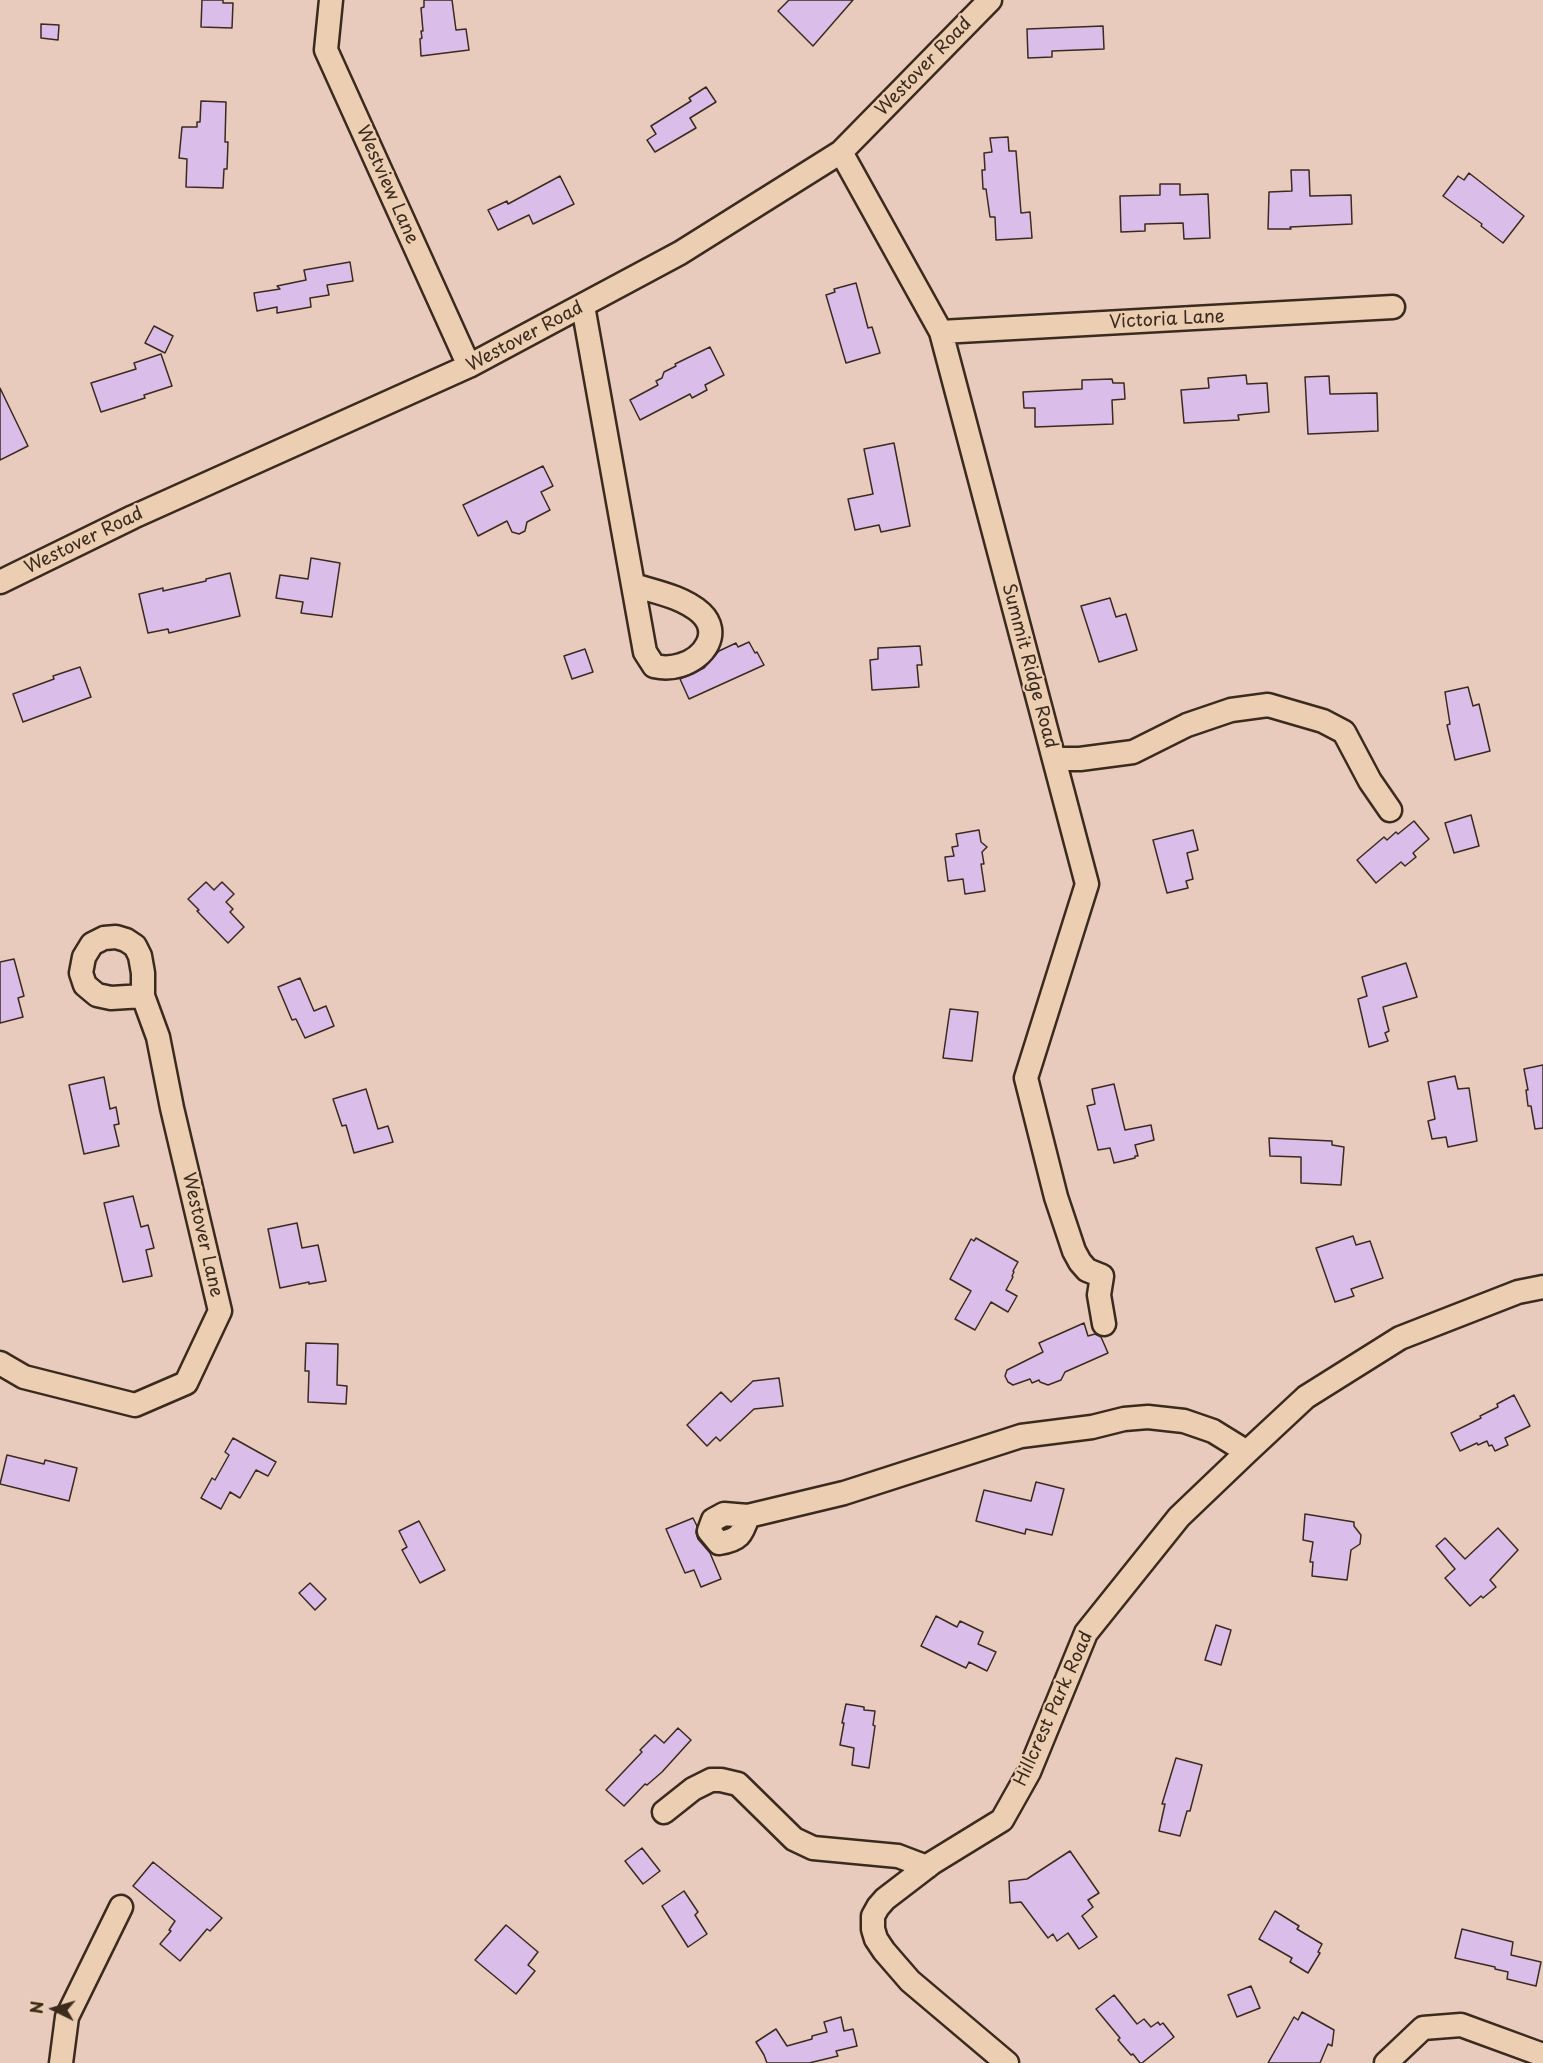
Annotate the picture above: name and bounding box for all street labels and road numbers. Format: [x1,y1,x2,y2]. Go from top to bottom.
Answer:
street label: Westover Road [871,13,977,121]
street label: Westview Lane [351,122,423,248]
street label: Westover Road [463,297,587,377]
street label: Victoria Lane [1109,306,1225,334]
street label: Westover Road [21,503,147,579]
street label: Summit Ridge Road [997,581,1061,751]
street label: Westover Lane [177,1171,227,1299]
street label: Hillcrest Park Road [1010,1628,1098,1790]

